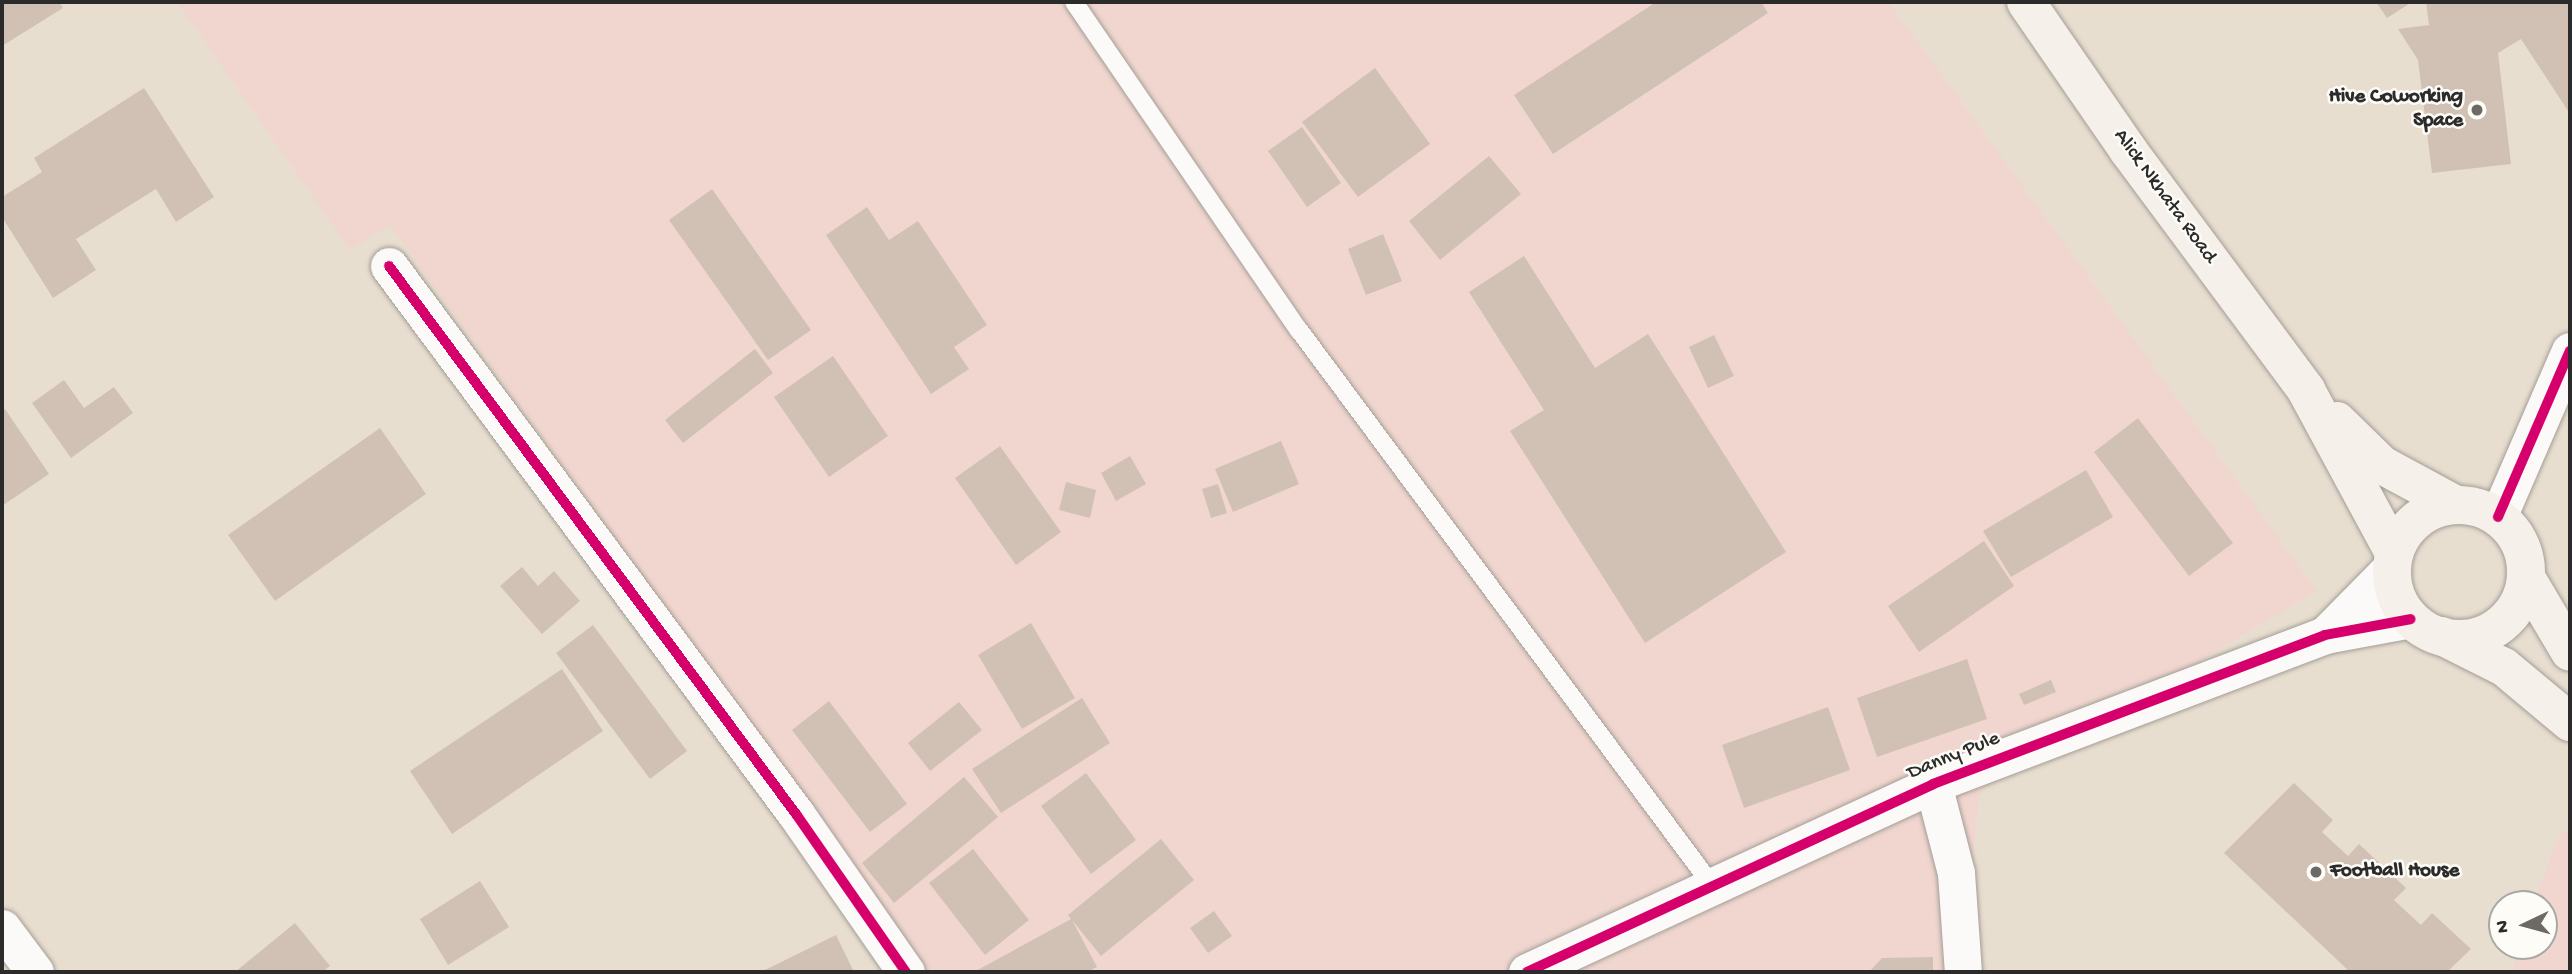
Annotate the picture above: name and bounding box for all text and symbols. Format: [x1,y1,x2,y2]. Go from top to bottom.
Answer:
place label: Hive Coworking Space [2329,85,2463,135]
marker: Hive Coworking Space [2469,102,2485,118]
street label: Alick Nkhata Road [2107,125,2221,269]
street label: Danny Pule [1904,727,2004,787]
place label: Football House [2330,859,2459,885]
marker: Football House [2308,864,2324,880]
north arrow [2488,890,2558,960]
text: N [2492,920,2516,934]

